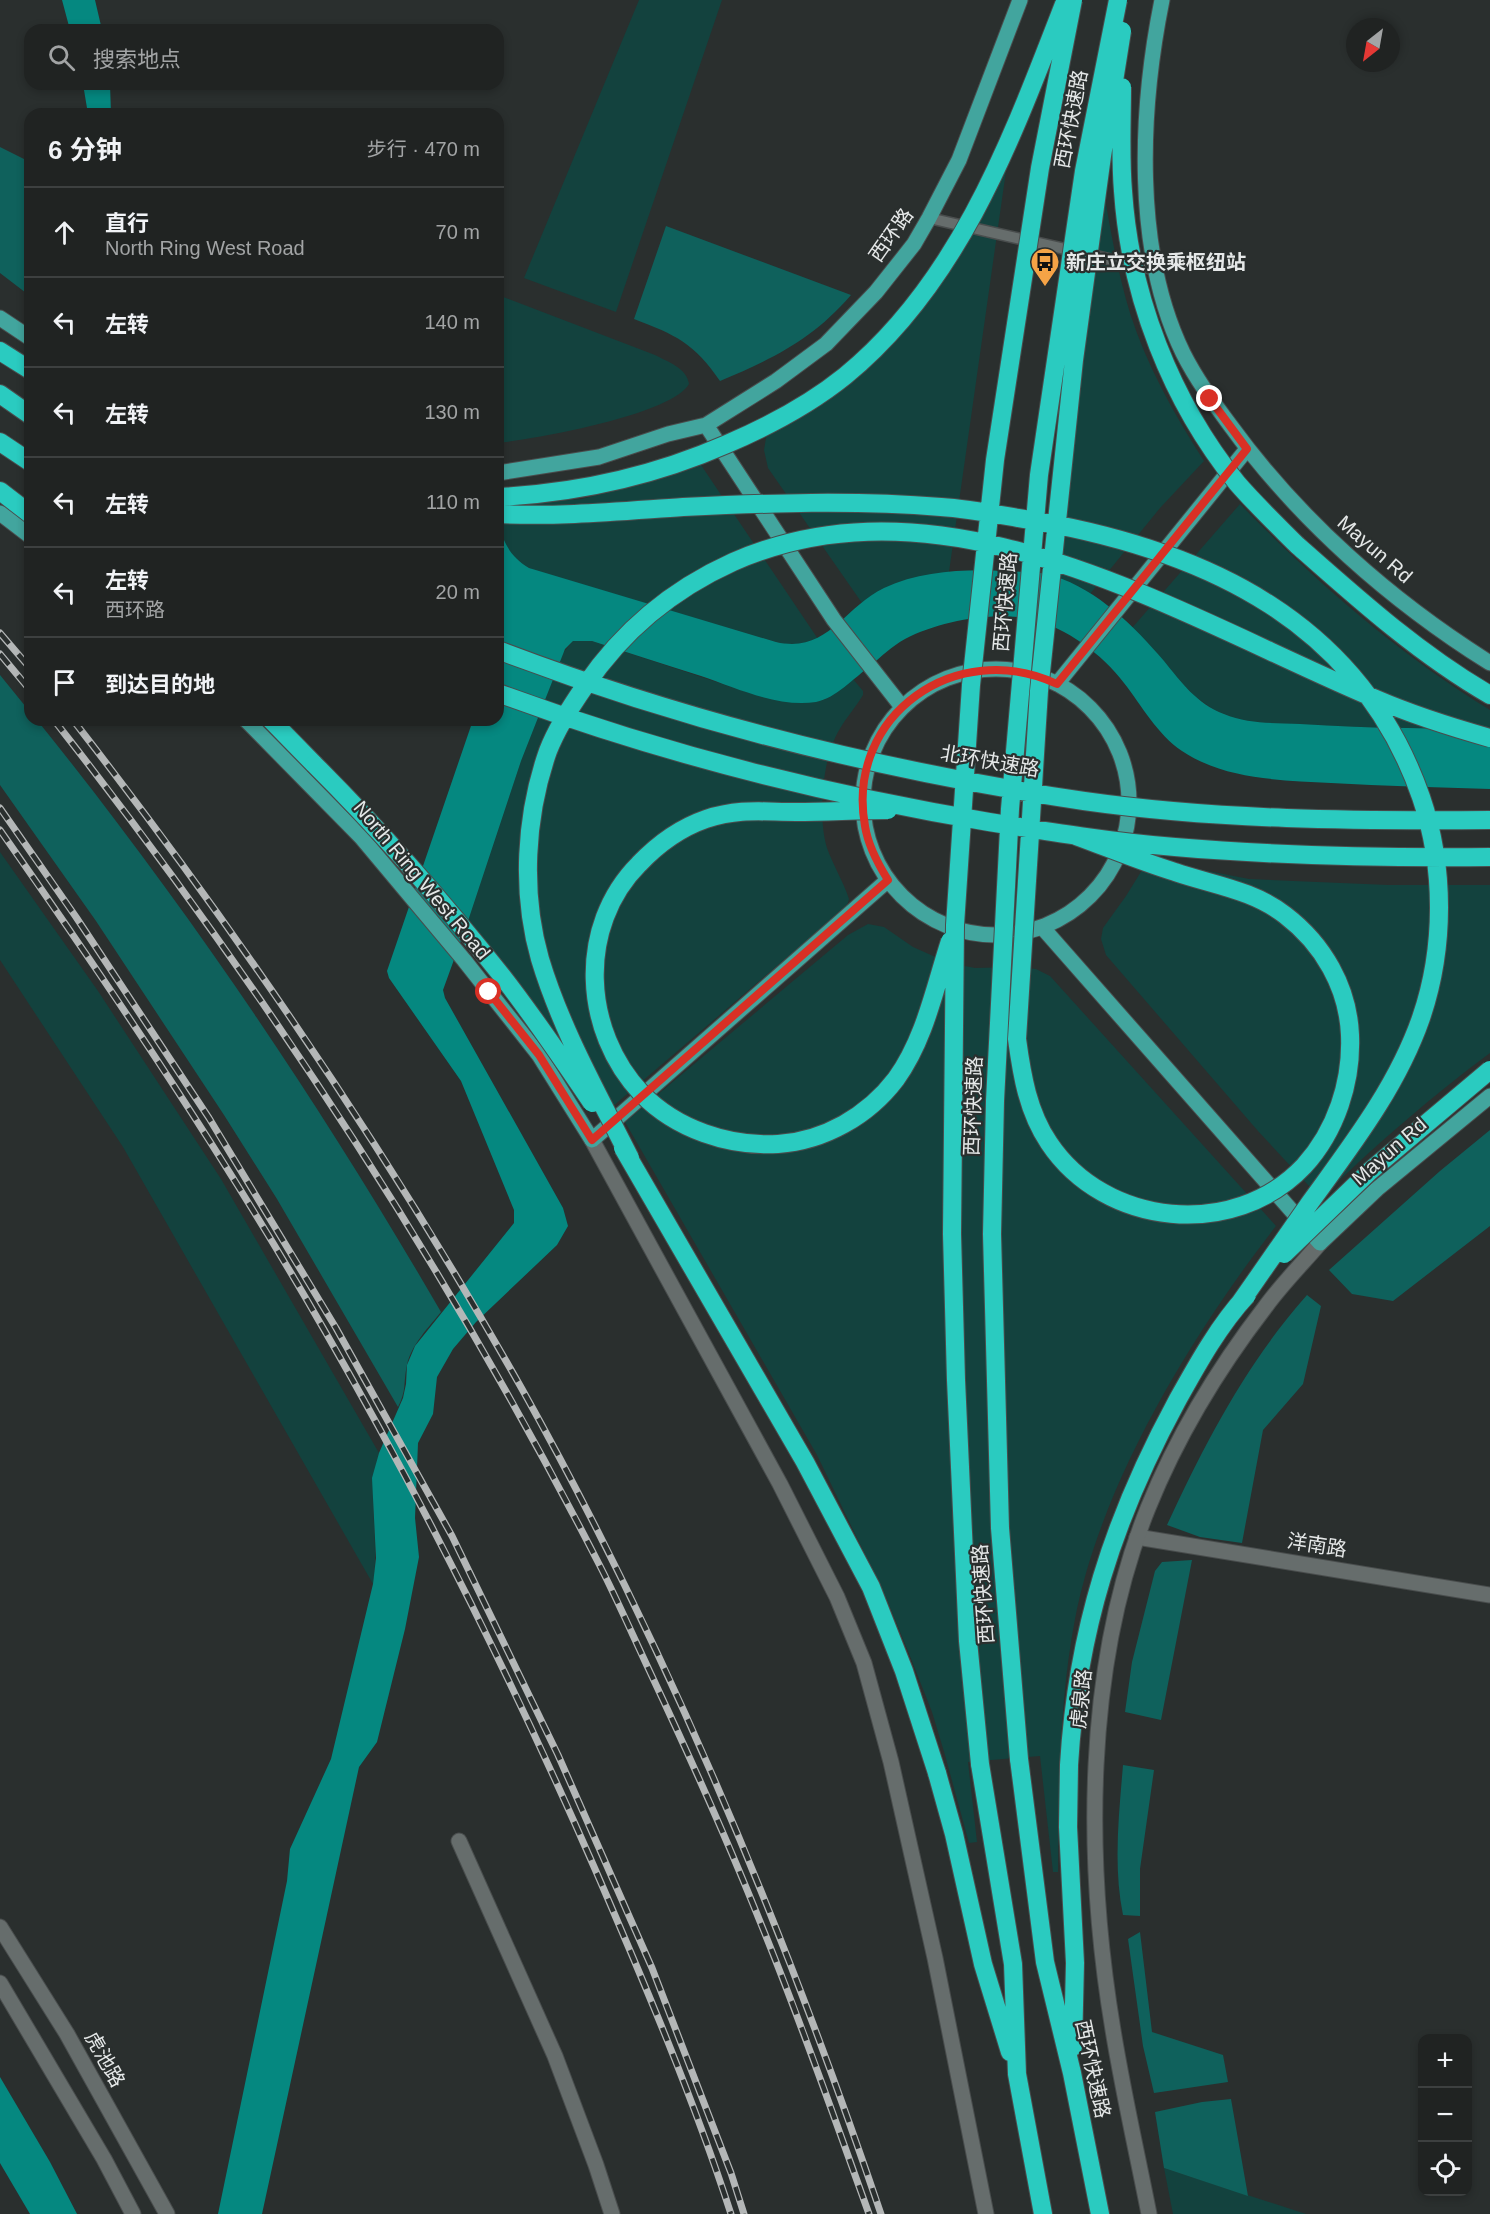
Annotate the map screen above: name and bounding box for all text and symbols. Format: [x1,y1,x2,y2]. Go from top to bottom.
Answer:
north arrow [1346,18,1400,72]
search box [24,24,504,90]
icon: search [45,41,78,74]
text: 搜索地点 [93,47,181,72]
street label: 西环快速路 [1051,68,1091,170]
text: 6 分钟 [48,135,122,165]
text: 步行 · 470 m [367,138,480,160]
street label: 西环路 [865,204,917,266]
text: 直行 [105,211,149,236]
icon: ahead [48,216,81,249]
text: 70 m [436,221,480,243]
text: North Ring West Road [105,237,305,259]
bus stop icon: 新庄立交换乘枢纽站 [1029,246,1061,288]
place label: 新庄立交换乘枢纽站 [1066,251,1246,273]
icon: left [48,306,81,339]
text: 140 m [424,311,480,333]
text: 左转 [105,312,149,337]
route end [1196,385,1222,411]
icon: left [48,396,81,429]
text: 130 m [424,401,480,423]
text: 左转 [105,402,149,427]
icon: left [48,486,81,519]
text: 110 m [426,491,480,513]
text: 左转 [105,492,149,517]
street label: Mayun Rd [1333,511,1417,587]
street label: 西环快速路 [990,551,1020,653]
text: 左转 [105,568,149,593]
icon: left [48,576,81,609]
text: 20 m [436,581,480,603]
text: 西环路 [105,599,165,621]
icon: arrive [48,666,81,699]
text: 到达目的地 [105,672,215,697]
street label: 北环快速路 [939,741,1041,781]
street label: North Ring West Road [349,796,495,964]
route start [475,978,501,1004]
street label: 西环快速路 [960,1056,986,1156]
street label: Mayun Rd [1347,1113,1431,1189]
street label: 洋南路 [1286,1529,1348,1561]
street label: 西环快速路 [969,1543,997,1645]
street label: 虎泉路 [1067,1668,1095,1730]
street label: 西环快速路 [1072,2018,1114,2120]
street label: 虎池路 [81,2027,129,2091]
map controls [1418,2034,1472,2196]
button: + [1418,2034,1472,2088]
button: − [1418,2088,1472,2142]
button: locate [1418,2142,1472,2196]

